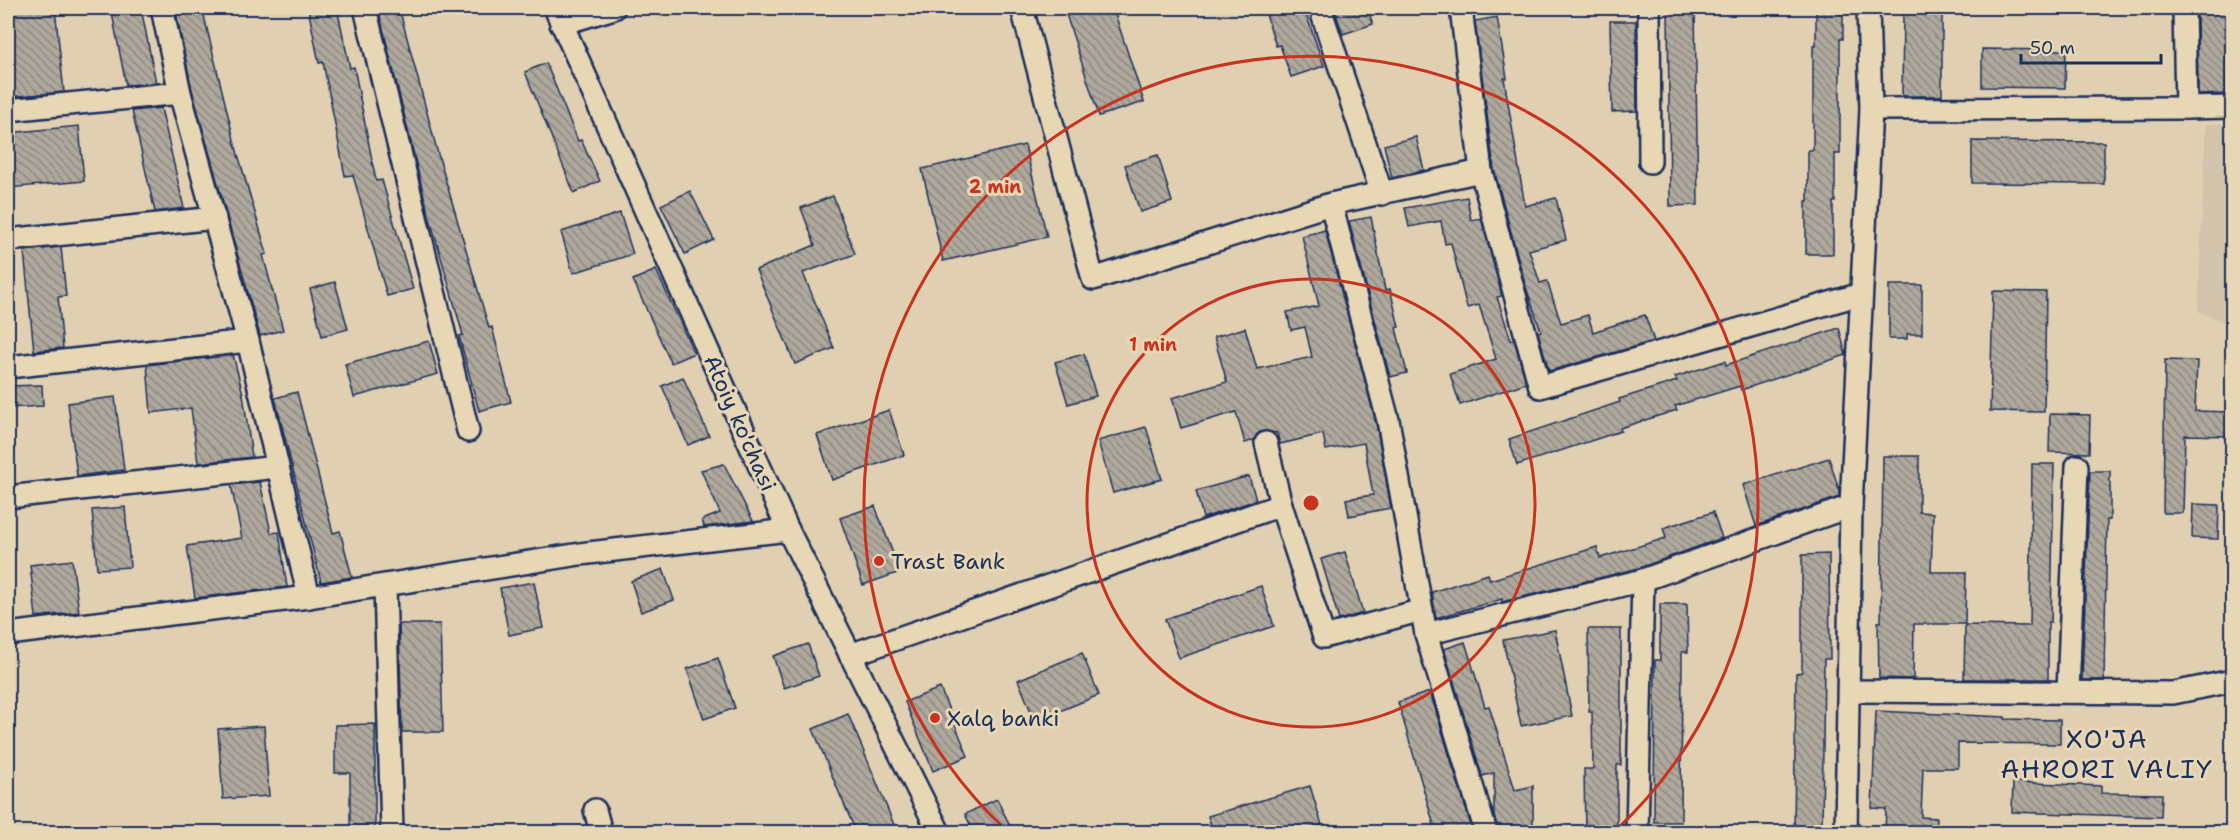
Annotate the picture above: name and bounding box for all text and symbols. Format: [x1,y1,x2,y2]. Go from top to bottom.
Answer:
scale bar [2021,27,2160,65]
text: 50 m [2030,36,2075,60]
text: 2 min [969,175,1021,199]
text: 1 min [1129,333,1177,357]
street label: Atoiy ko'chasi [697,350,783,496]
centre of rings [1301,493,1321,513]
place label: Trast Bank [891,547,1005,576]
marker: Trast Bank [872,554,886,568]
place label: Xalq banki [947,704,1060,733]
marker: Xalq banki [928,711,942,725]
district label: XO'JA AHRORI VALIY [2001,721,2213,786]

